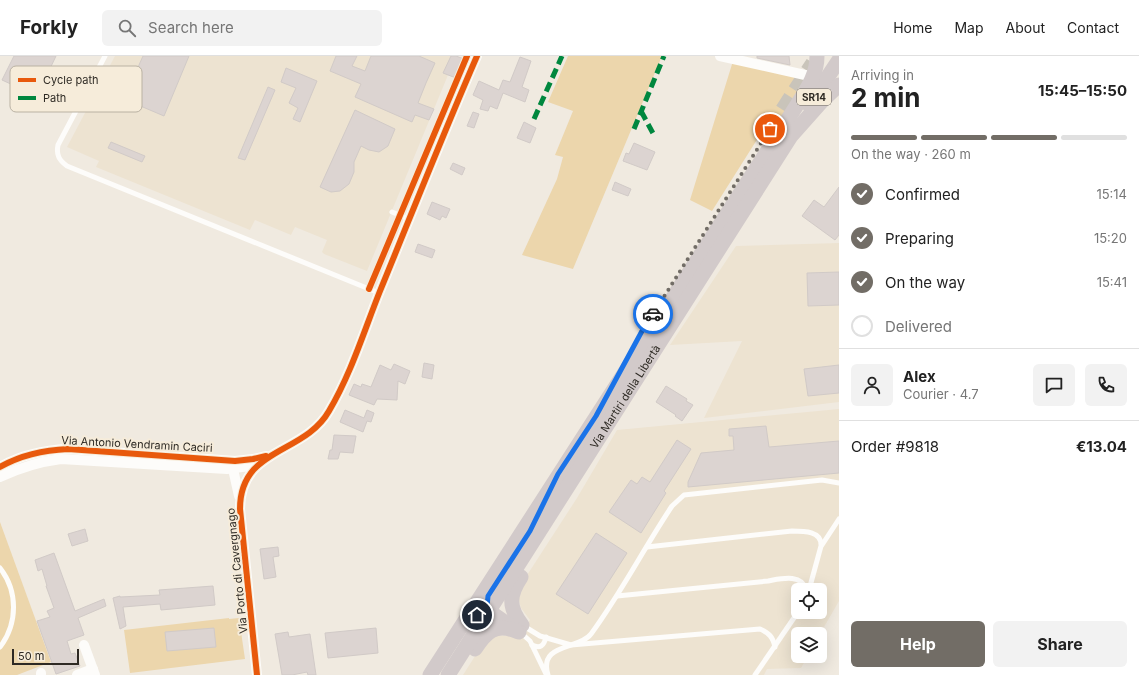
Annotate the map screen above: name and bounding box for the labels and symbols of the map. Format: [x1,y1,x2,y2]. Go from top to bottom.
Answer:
legend [10,66,142,112]
text: Cycle path [43,73,99,87]
road number: SR14 [797,89,831,105]
text: Path [43,91,66,105]
pin [753,112,787,146]
courier [633,294,673,334]
street label: Via Martiri della Libertà [587,342,663,451]
street label: Via Antonio Vendramin Caciri [61,433,213,455]
street label: Via Porto di Cavergnago [223,507,251,635]
pin [460,598,494,632]
scale bar [12,647,79,666]

